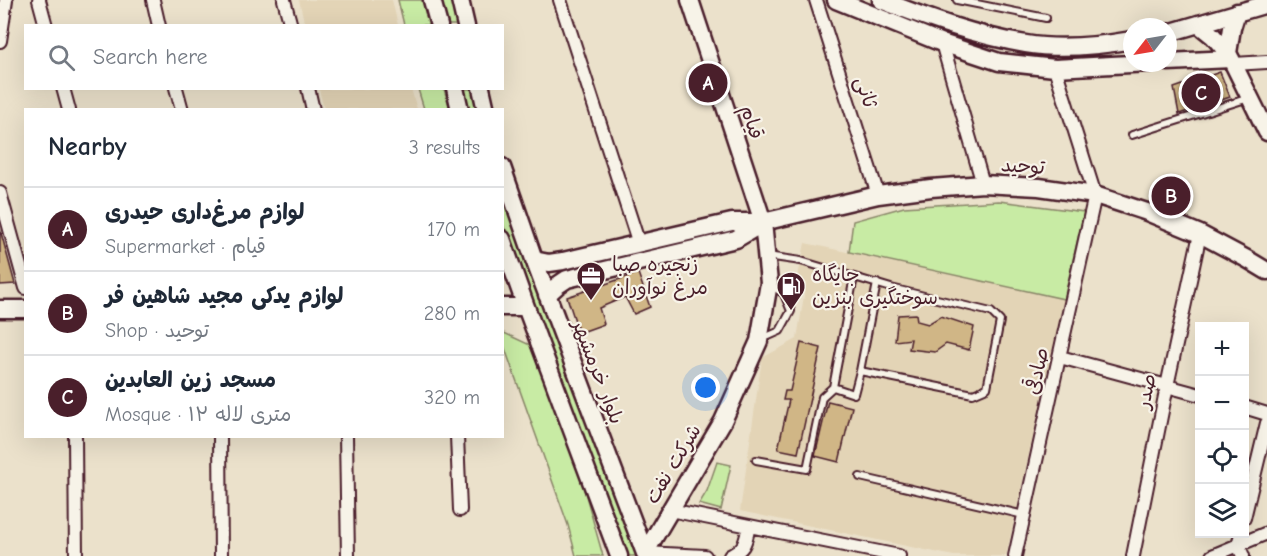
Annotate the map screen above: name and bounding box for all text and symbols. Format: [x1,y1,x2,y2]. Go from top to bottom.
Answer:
north arrow [1123,18,1177,72]
search box [24,24,504,90]
icon: search [45,41,78,74]
text: Search here [93,44,208,70]
pin: A [688,60,728,106]
pin: C [1182,70,1220,116]
street label: ثانی [849,74,882,112]
street label: قیام [733,102,768,143]
text: Nearby [48,132,127,162]
text: 3 results [409,136,480,159]
street label: توحید [1000,153,1046,179]
pin: B [1152,174,1190,218]
text: لوازم مرغ‌داری حیدری [105,199,304,225]
text: A [62,218,73,241]
text: 170 m [427,218,480,241]
text: Supermarket · قیام [105,235,266,258]
place label: زنجیره صبا مرغ نوآوران [612,253,708,301]
office icon: زنجیره صبا مرغ نوآوران [575,260,607,302]
place label: جایگاه سوختگیرى بنزین [812,263,938,309]
fuel station icon: جایگاه سوختگیرى بنزین [775,270,807,312]
text: لوازم یدکی مجید شاهین فر [105,283,343,309]
text: B [61,302,74,325]
text: 280 m [424,302,480,325]
street label: بلوار خرمشهر [567,315,628,427]
text: Shop · توحید [105,319,209,342]
map controls [1195,322,1249,538]
button: + [1195,322,1249,376]
street label: صادقی [1018,345,1054,397]
text: مسجد زین العابدین [105,367,276,393]
street label: صدر [1131,372,1161,412]
your location [691,373,720,402]
button: − [1195,376,1249,430]
text: C [61,386,74,409]
text: 320 m [424,386,480,409]
text: Mosque · ۱۲ متری لاله [105,403,291,426]
street label: شرکت نفت [640,420,706,508]
button: locate [1195,430,1249,484]
button: layers [1195,484,1249,538]

